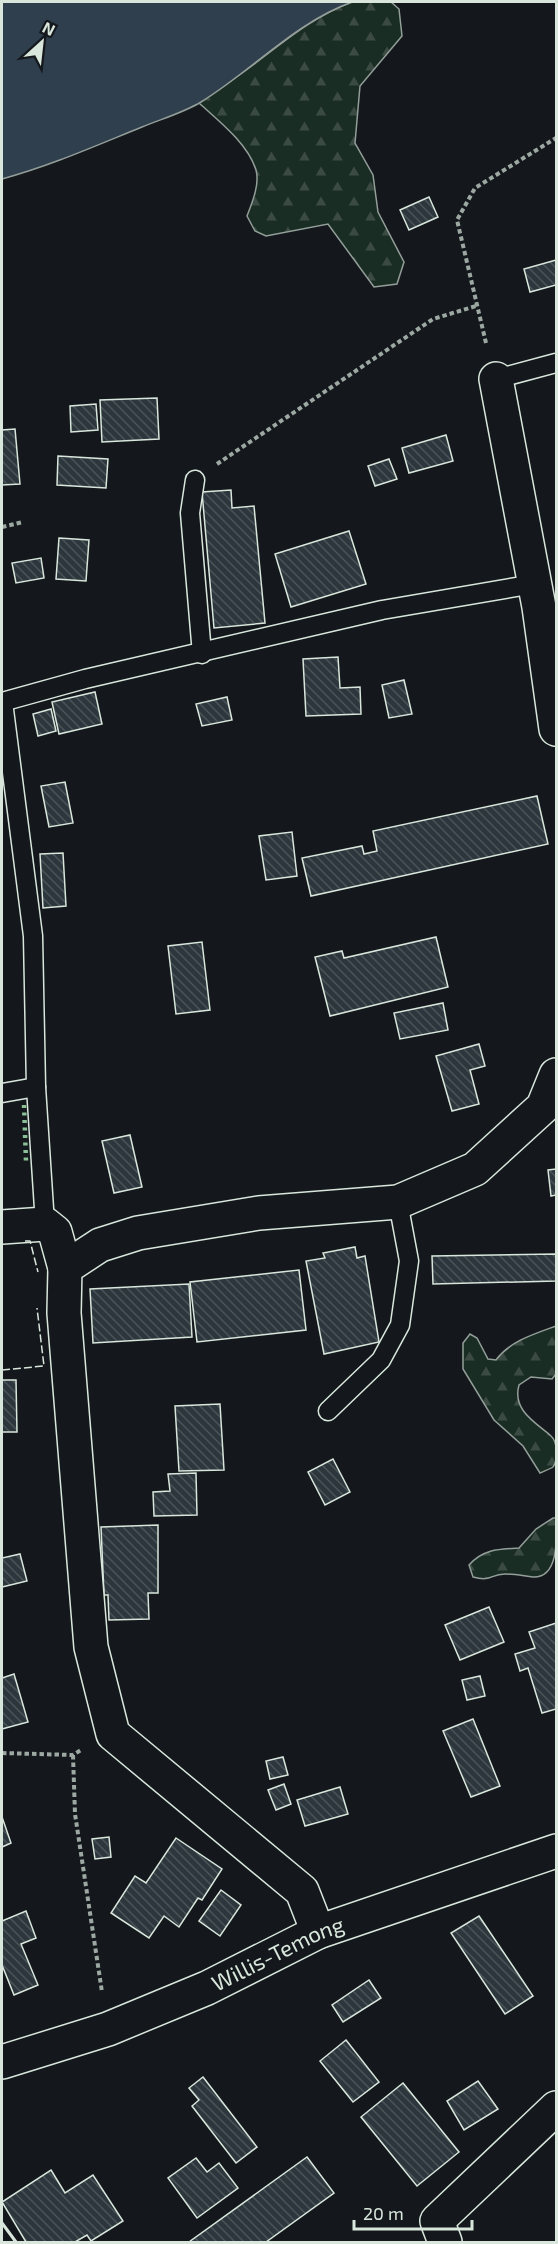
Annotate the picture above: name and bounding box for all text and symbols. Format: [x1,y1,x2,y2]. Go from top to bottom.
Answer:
north arrow [12,12,72,72]
text: N [40,17,59,39]
street label: Willis-Temong [207,1910,347,1996]
scale bar [354,2193,472,2231]
text: 20 m [363,2202,404,2224]

